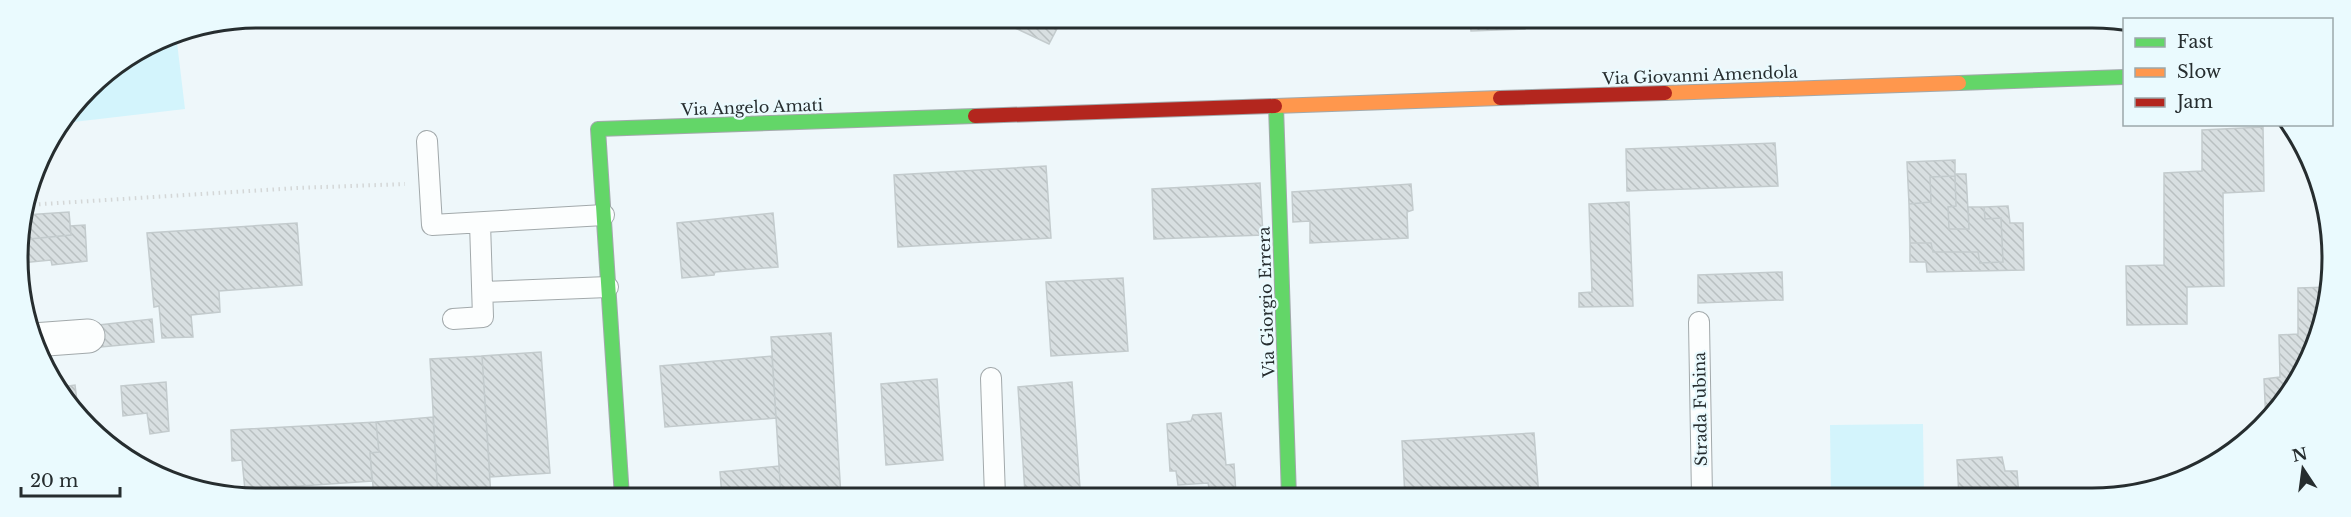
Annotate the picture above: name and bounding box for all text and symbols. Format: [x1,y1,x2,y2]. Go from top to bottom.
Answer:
legend [2123,18,2333,126]
text: Fast [2177,31,2214,53]
text: Slow [2177,61,2222,83]
street label: Via Giovanni Amendola [1601,62,1798,88]
text: Jam [2175,91,2213,113]
street label: Via Angelo Amati [680,95,824,120]
street label: Via Giorgio Errera [1253,226,1279,379]
street label: Strada Fubina [1689,352,1711,466]
north arrow [2273,439,2333,499]
text: N [2290,443,2309,466]
scale bar [21,460,120,498]
text: 20 m [30,470,78,492]

